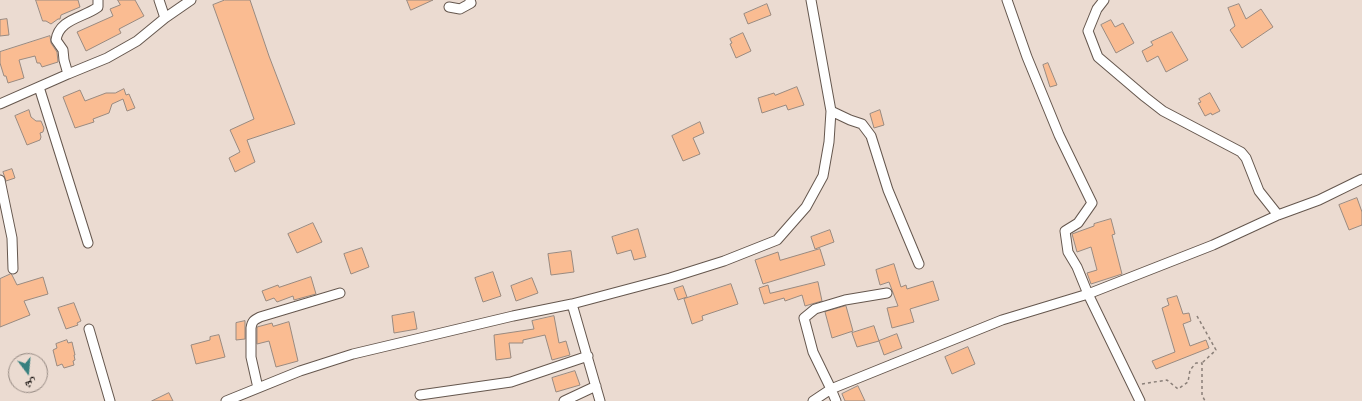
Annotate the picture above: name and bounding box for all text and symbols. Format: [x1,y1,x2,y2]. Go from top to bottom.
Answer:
north arrow [8,353,48,393]
text: ش [24,376,39,392]

